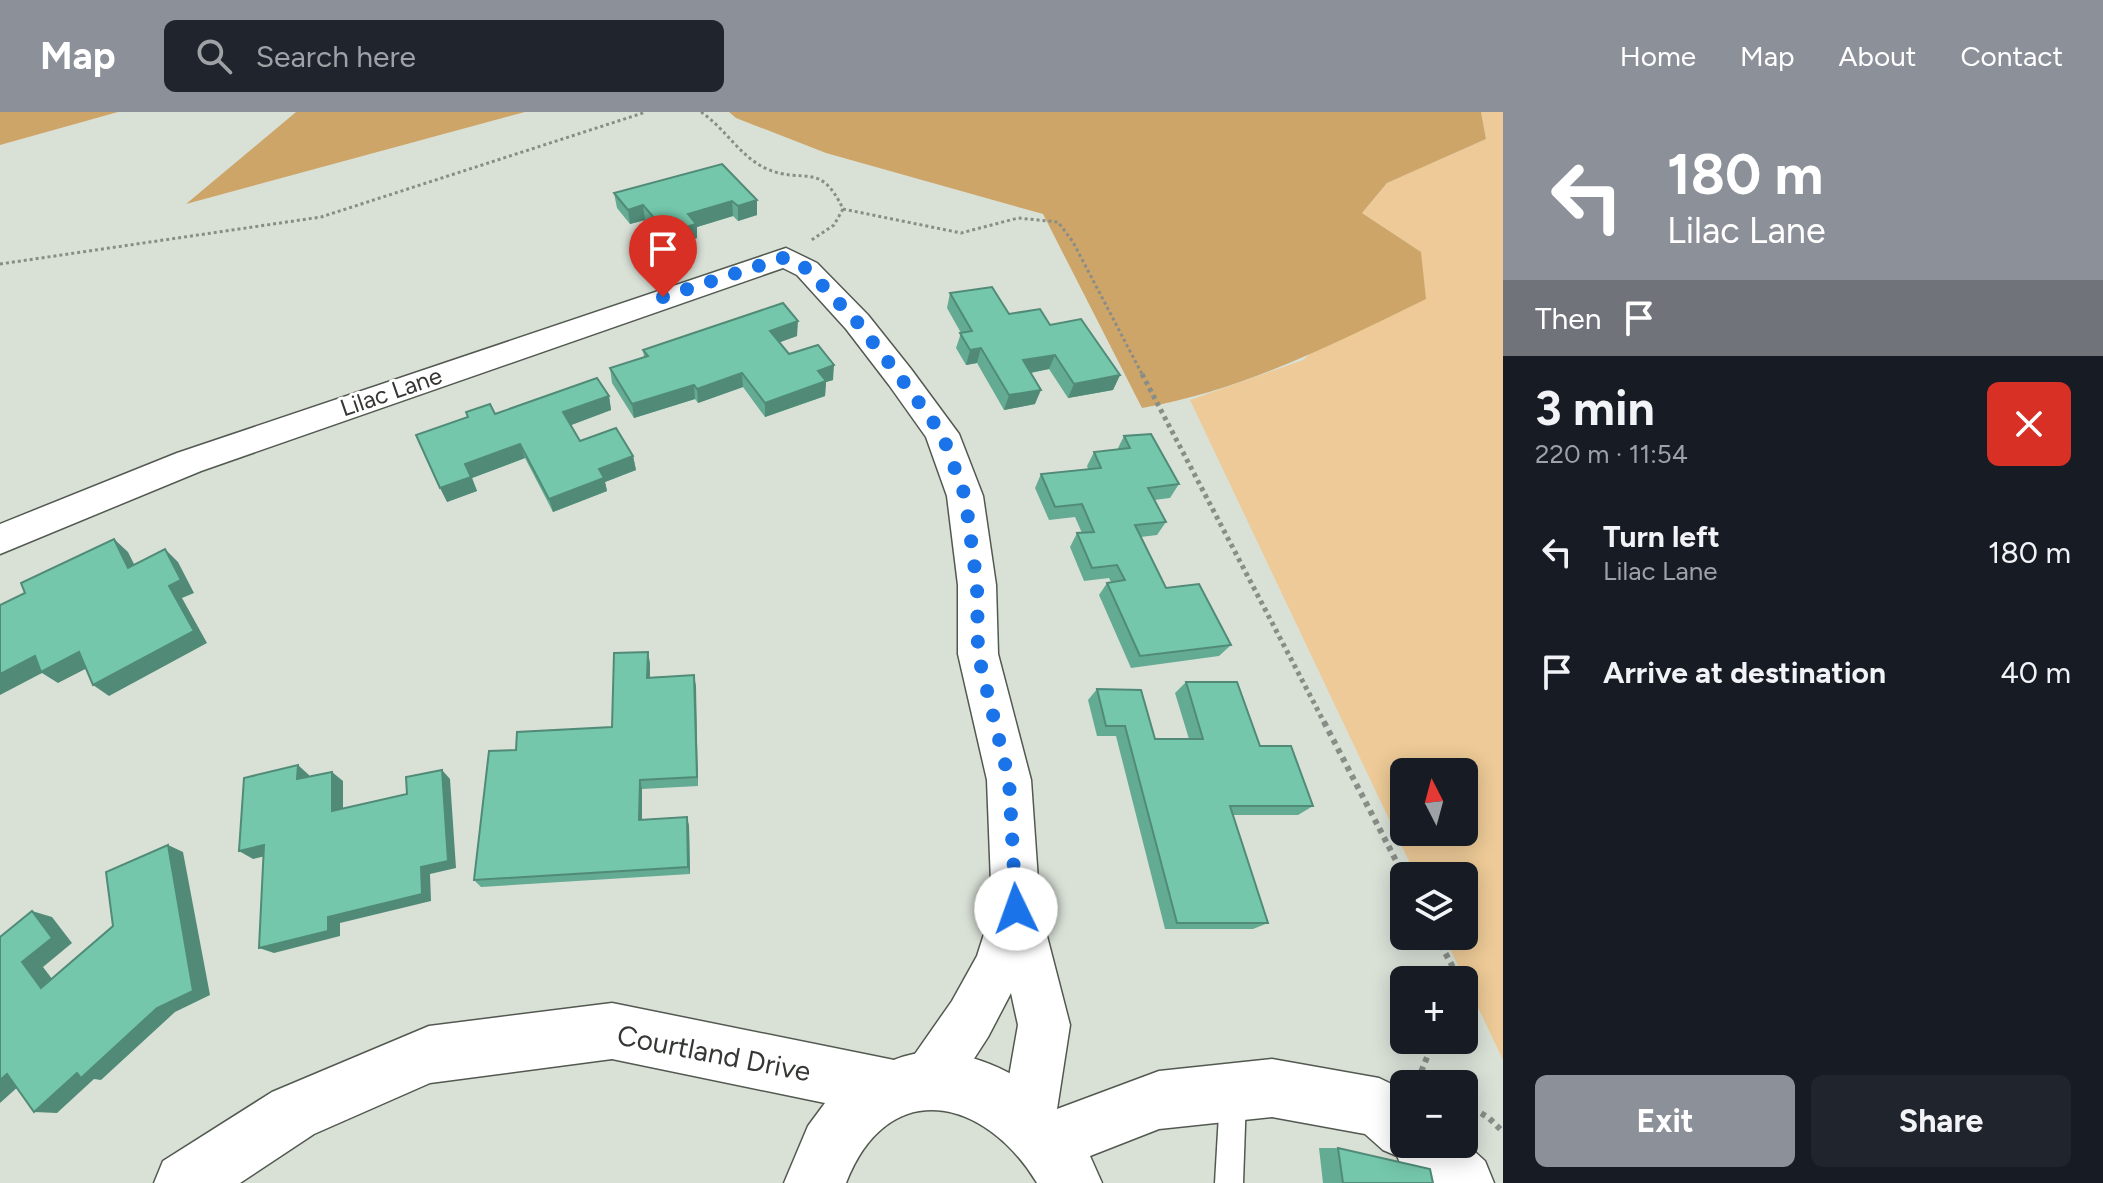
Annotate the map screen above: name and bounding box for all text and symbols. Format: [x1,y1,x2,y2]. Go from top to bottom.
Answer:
search box [164,20,724,92]
text: Map [40,33,116,79]
icon: search [192,34,236,78]
text: Search here [256,38,416,75]
text: Home [1620,39,1696,73]
text: Map [1740,39,1795,73]
text: About [1839,39,1916,73]
text: Contact [1960,39,2063,73]
text: 180 m [1667,141,1823,208]
icon: left [1535,144,1639,248]
text: Lilac Lane [1667,209,1826,252]
pin [629,215,697,297]
icon: arrive [641,227,685,271]
icon: arrive [1617,296,1661,340]
text: Then [1535,300,1601,337]
street label: Lilac Lane [336,361,446,422]
text: 3 min [1535,379,1655,437]
button: close [1987,382,2071,466]
text: 220 m · 11:54 [1535,438,1688,470]
text: Turn left [1603,518,1720,555]
icon: left [1535,530,1579,574]
text: 180 m [1988,534,2071,571]
text: Lilac Lane [1603,555,1718,587]
icon: arrive [1535,650,1579,694]
text: Arrive at destination [1603,654,1886,691]
text: 40 m [2000,654,2071,691]
north arrow [1390,758,1478,846]
map controls [1390,758,1478,1158]
button: layers [1390,862,1478,950]
position arrow [974,867,1058,951]
button: + [1390,966,1478,1054]
street label: Courtland Drive [614,1018,814,1088]
button: − [1390,1070,1478,1158]
button: Exit [1535,1075,1795,1167]
button: Share [1811,1075,2071,1167]

